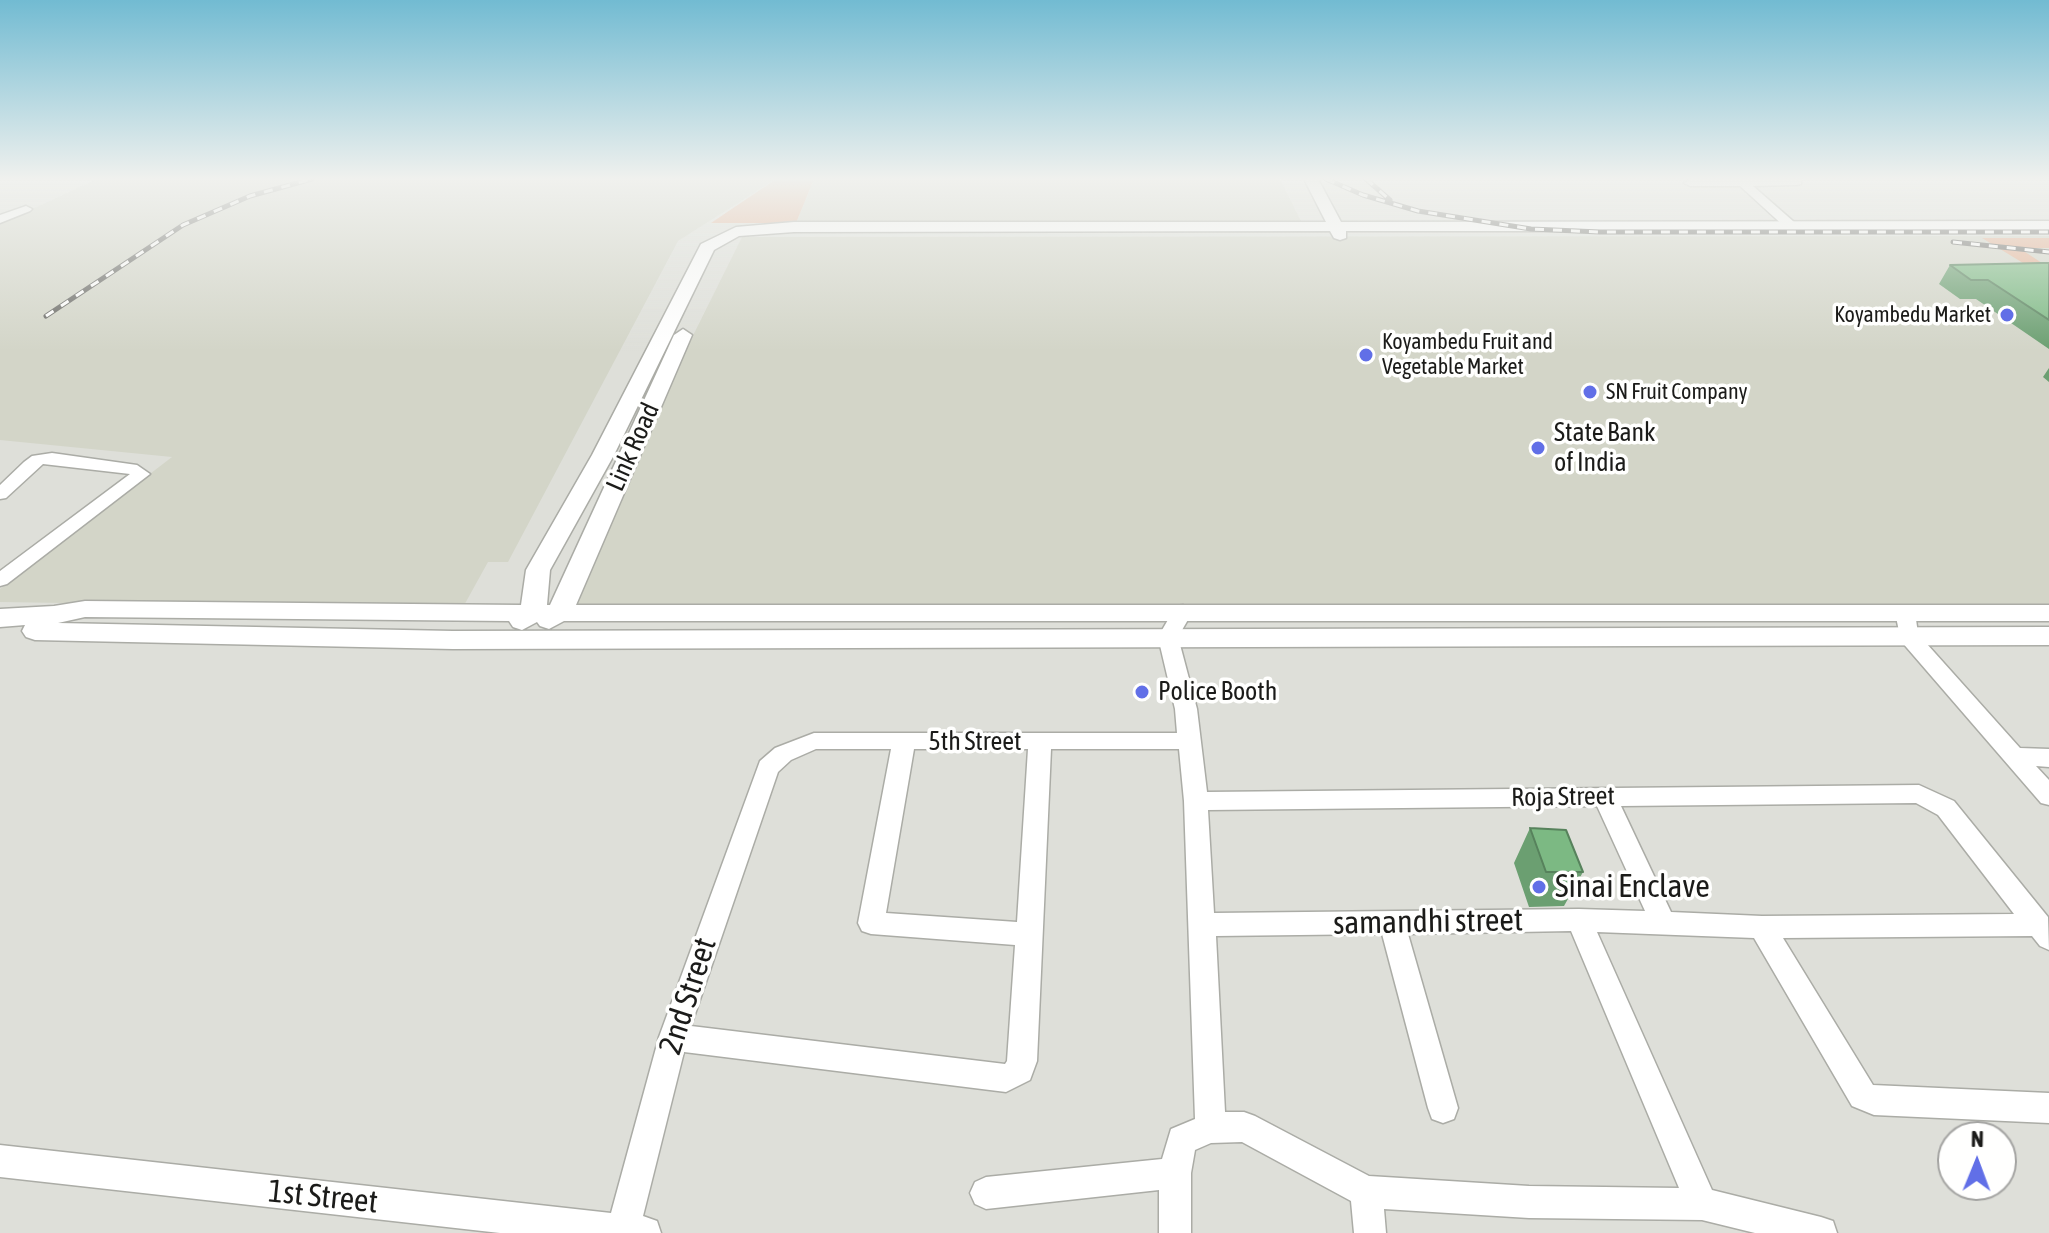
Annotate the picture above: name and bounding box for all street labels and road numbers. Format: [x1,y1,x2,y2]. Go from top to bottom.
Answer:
street label: Link Road [600,398,666,496]
street label: 5th Street [929,726,1021,758]
street label: Roja Street [1511,780,1615,814]
street label: samandhi street [1333,901,1523,943]
street label: 2nd Street [651,933,725,1059]
street label: 1st Street [266,1172,380,1222]

